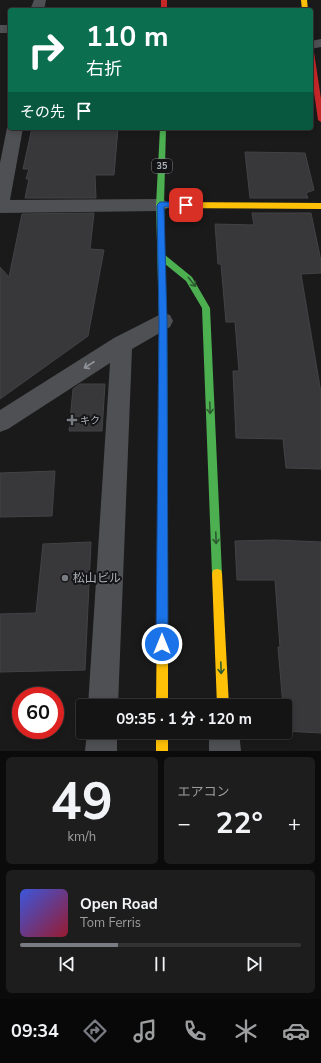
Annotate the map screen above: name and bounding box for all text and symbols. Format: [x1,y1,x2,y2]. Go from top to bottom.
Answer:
text: 110 m [86,18,169,56]
icon: right [20,24,72,76]
text: 右折 [86,57,122,81]
icon: arrive [73,100,95,122]
text: その先 [20,102,65,122]
road number: 35 [152,159,172,173]
pin [169,188,203,222]
icon: arrive [175,194,197,216]
one-way arrow [188,276,196,287]
one-way arrow [84,361,95,369]
one-way arrow [206,401,214,414]
place label: キク [80,414,100,428]
marker: キク [67,415,77,425]
one-way arrow [212,531,219,544]
place label: 松山ビル [73,570,121,586]
marker: 松山ビル [60,573,70,583]
position arrow [141,623,183,665]
one-way arrow [217,661,225,674]
speed limit sign: 60 [12,687,64,739]
text: 09:35 · 1 分 · 120 m [116,709,252,729]
text: 49 [51,766,113,837]
text: エアコン [178,783,230,801]
text: 22° [216,803,263,844]
text: − [178,809,191,839]
text: + [288,809,301,839]
text: km/h [67,828,96,846]
text: Open Road [80,894,158,914]
text: Tom Ferris [80,914,141,932]
icon: previous [56,953,78,975]
icon: pause [149,953,171,975]
icon: next [243,953,265,975]
icon: directions [81,1017,109,1045]
icon: music [131,1017,159,1045]
icon: phone [181,1017,209,1045]
icon: climate [232,1017,260,1045]
icon: car [282,1017,310,1045]
text: 09:34 [11,1019,59,1043]

